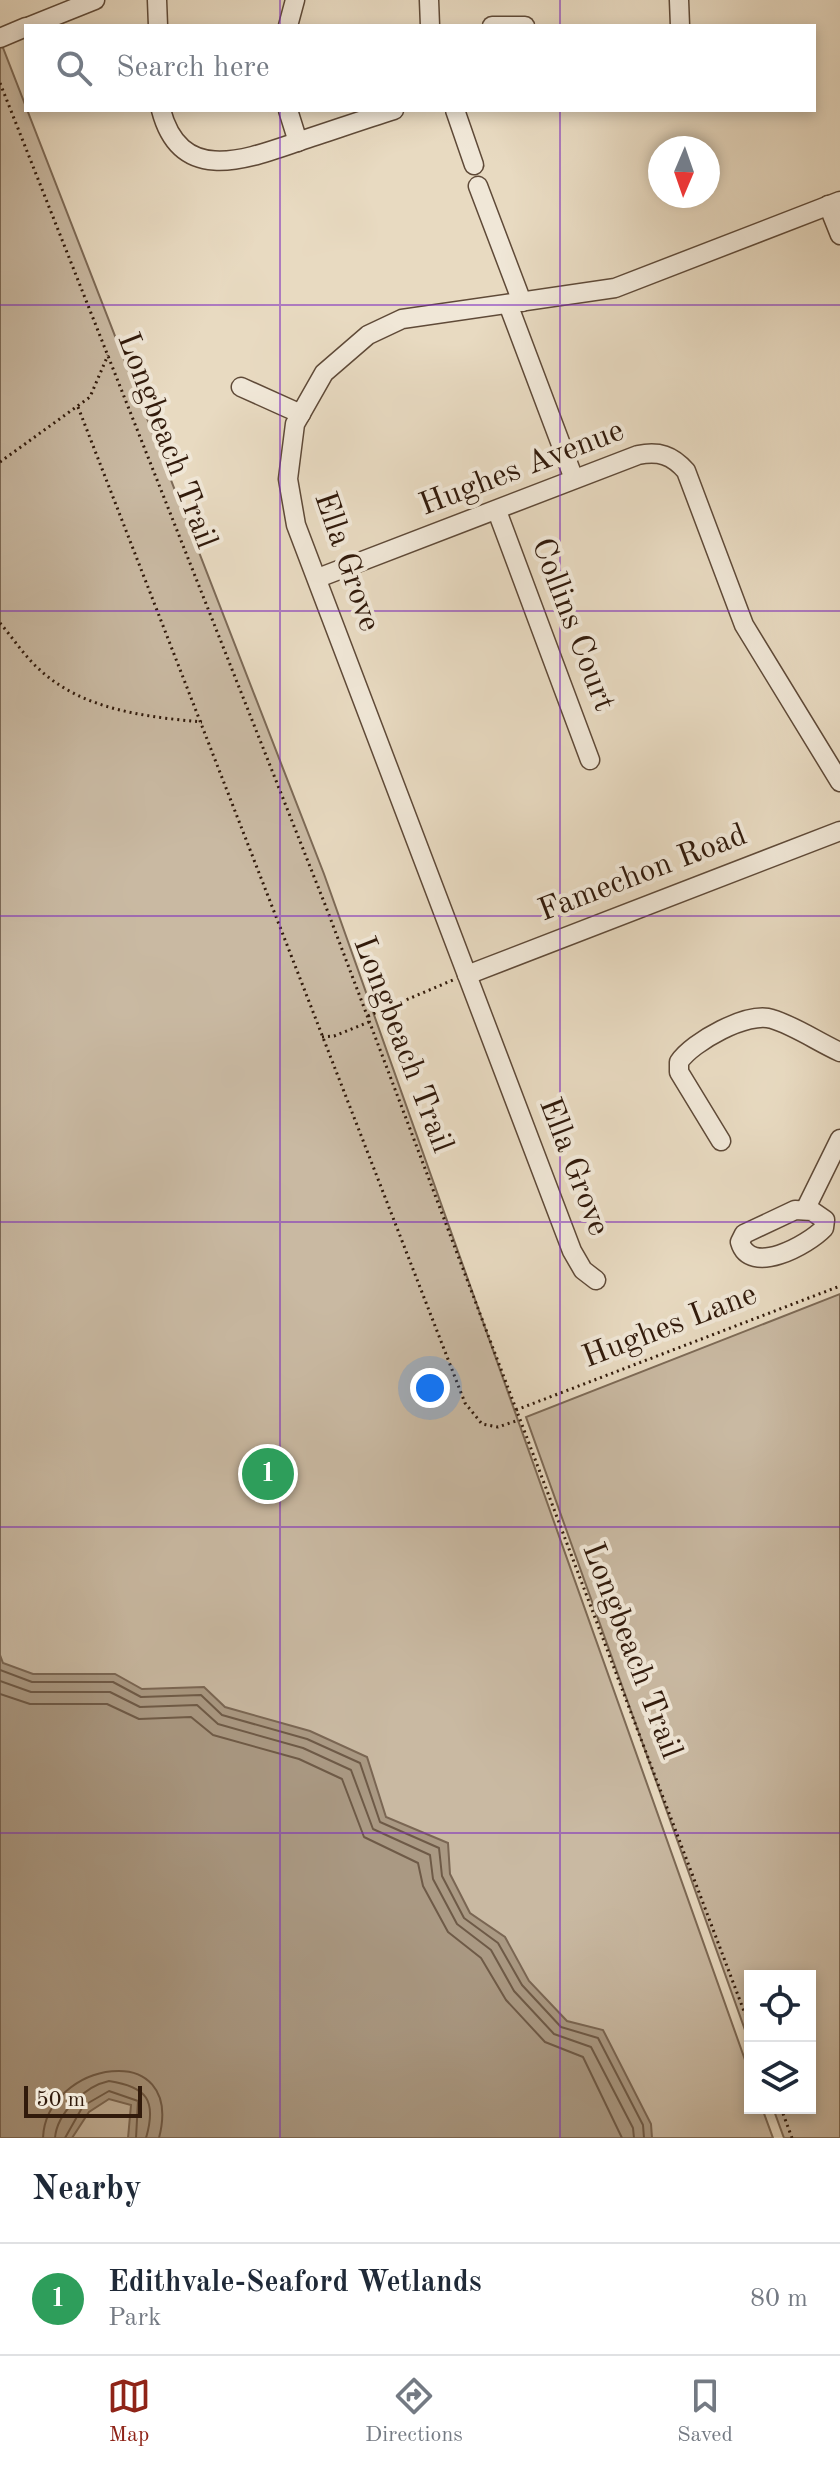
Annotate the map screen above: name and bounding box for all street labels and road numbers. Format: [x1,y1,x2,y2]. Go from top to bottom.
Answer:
street label: Longbeach Trail [110,329,222,553]
street label: Hughes Avenue [415,415,629,523]
street label: Ella Grove [307,488,385,636]
street label: Collins Court [524,534,620,716]
street label: Famechon Road [534,820,752,928]
street label: Longbeach Trail [346,933,458,1157]
street label: Ella Grove [532,1094,614,1240]
street label: Hughes Lane [578,1279,762,1375]
street label: Longbeach Trail [575,1539,687,1763]

